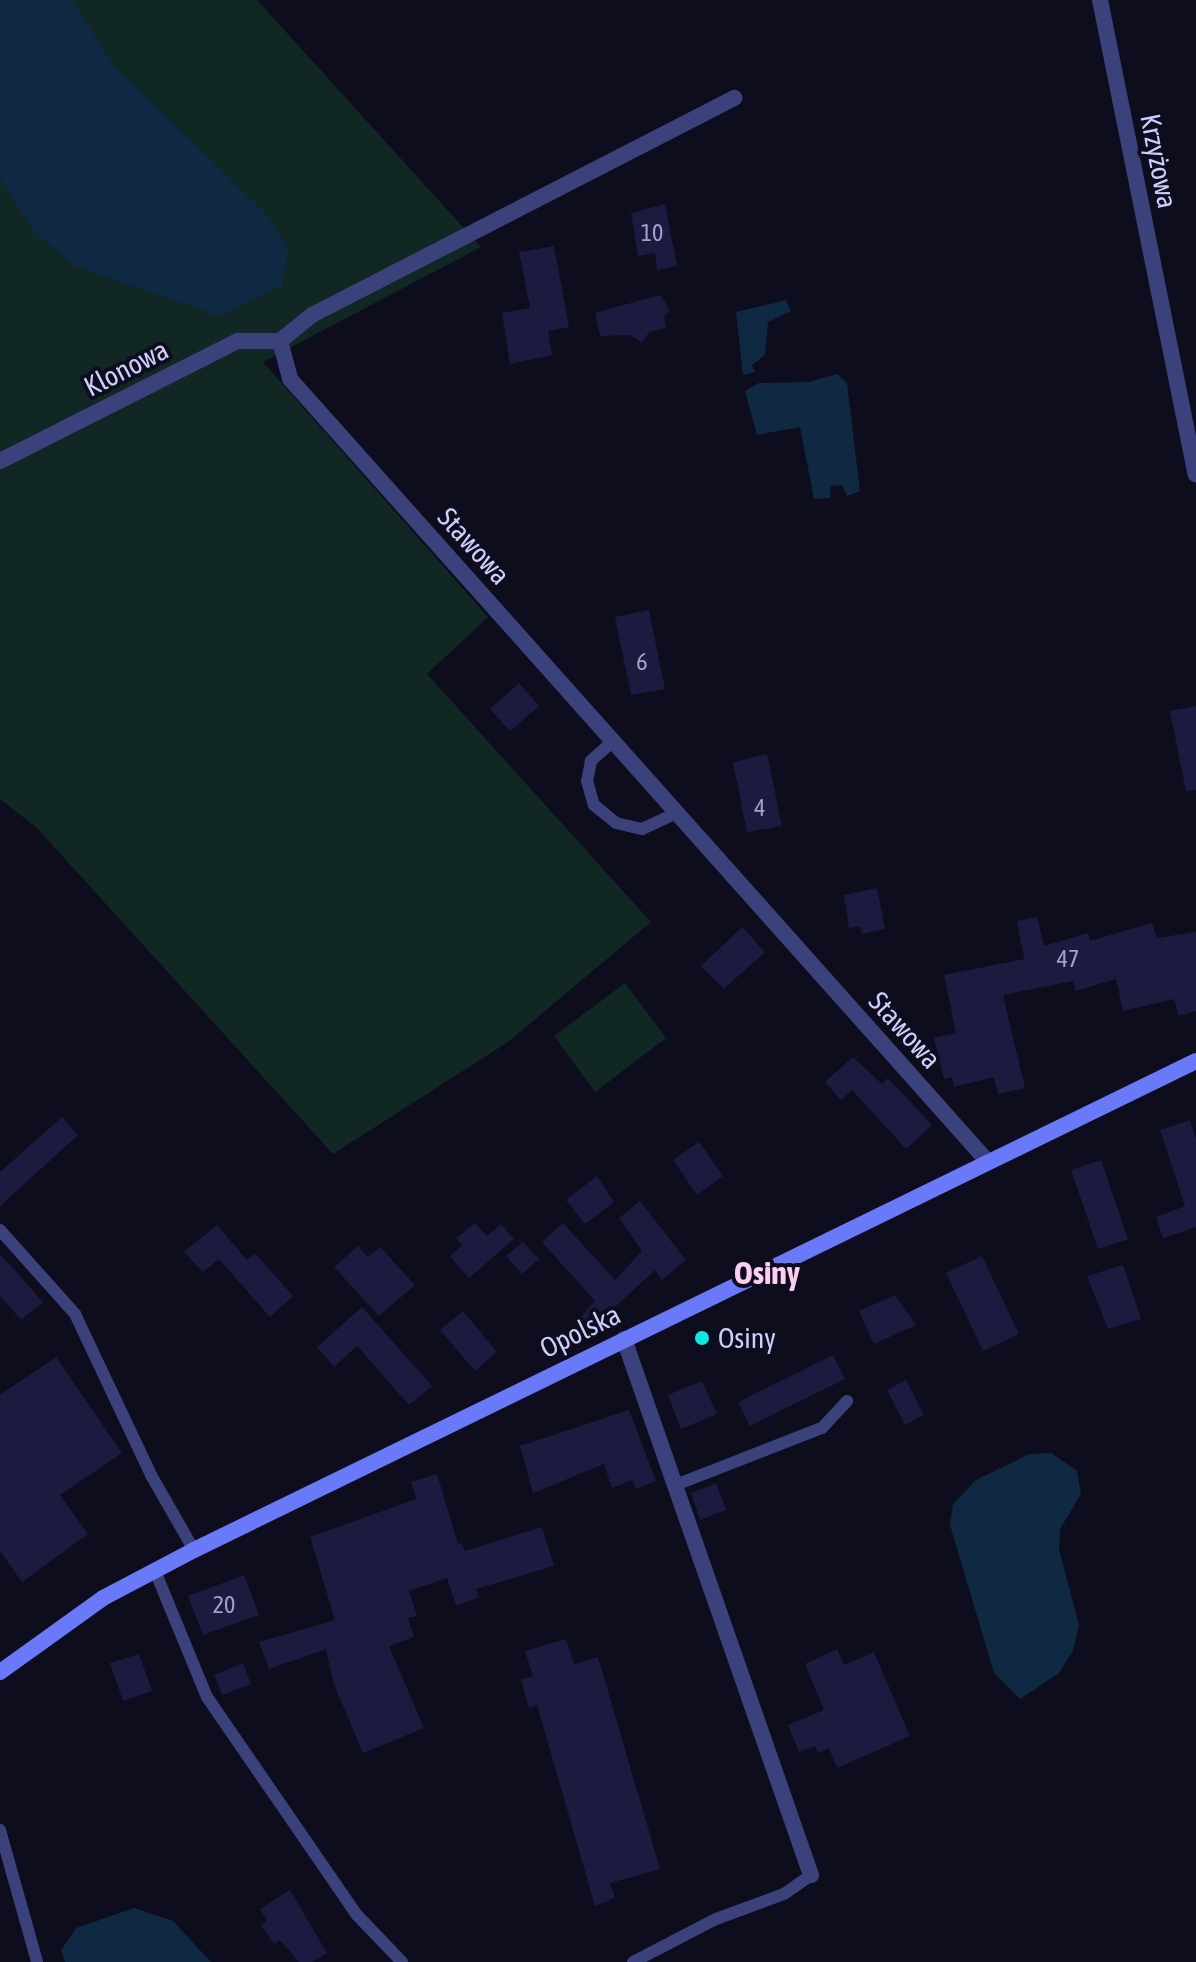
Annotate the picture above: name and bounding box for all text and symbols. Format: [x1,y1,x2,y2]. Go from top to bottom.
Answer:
street label: Krzyżowa [1133,111,1185,211]
house number: 10 [641,219,663,247]
street label: Klonowa [78,333,174,403]
street label: Stawowa [431,501,517,591]
house number: 6 [636,648,648,676]
house number: 4 [754,794,766,822]
house number: 47 [1057,945,1079,973]
street label: Stawowa [862,985,948,1075]
district label: Osiny [734,1254,800,1292]
street label: Opolska [534,1297,626,1365]
place label: Osiny [718,1321,776,1355]
marker: Osiny [693,1329,711,1347]
house number: 20 [213,1591,235,1619]

